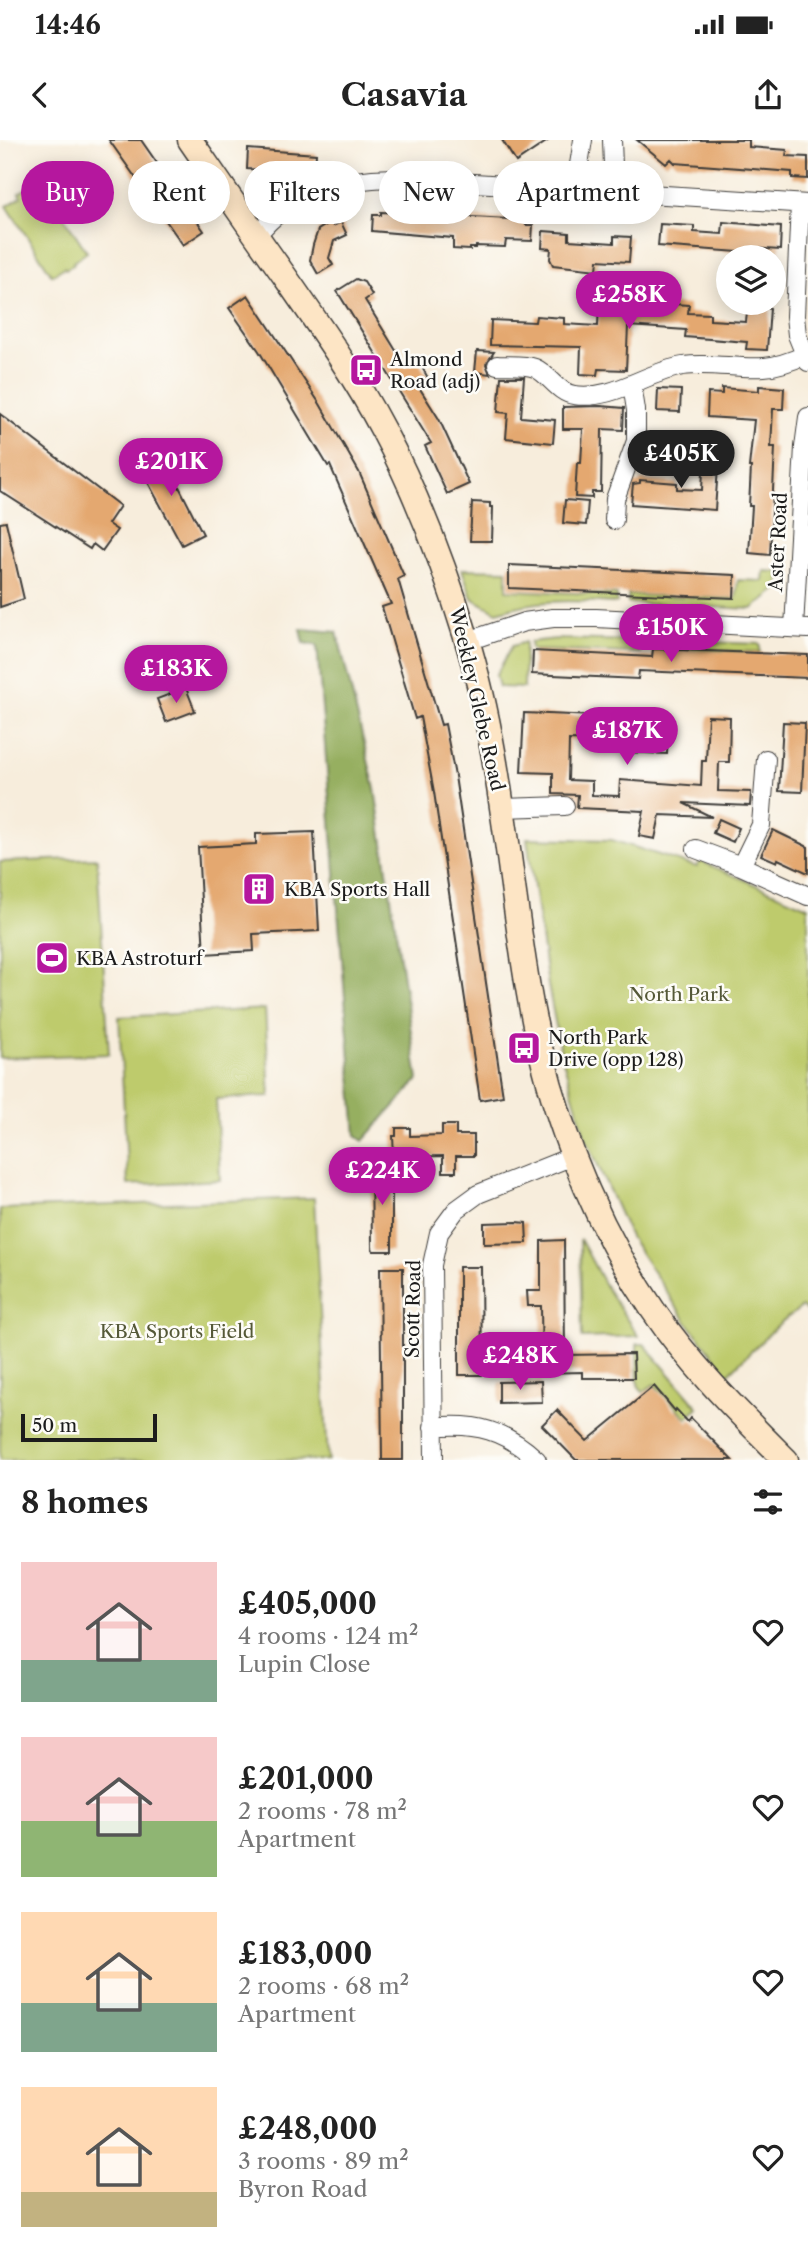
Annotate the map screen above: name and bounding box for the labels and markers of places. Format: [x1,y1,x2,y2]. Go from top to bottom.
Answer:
pin: £258K [580,272,678,331]
place label: Almond Road (adj) [389,348,480,393]
bus stop icon: Almond Road (adj) [347,351,385,389]
pin: £405K [632,430,730,490]
pin: £201K [122,438,220,498]
pin: £150K [622,604,720,664]
pin: £183K [127,645,225,705]
pin: £187K [578,708,676,767]
building icon: KBA Sports Hall [240,870,278,908]
place label: KBA Sports Hall [284,878,431,901]
sports icon: KBA Astroturf [33,939,71,977]
place label: KBA Astroturf [76,947,205,970]
place label: North Park Drive (opp 128) [548,1026,683,1071]
bus stop icon: North Park Drive (opp 128) [505,1029,543,1067]
pin: £224K [333,1147,431,1207]
pin: £248K [471,1332,569,1392]

